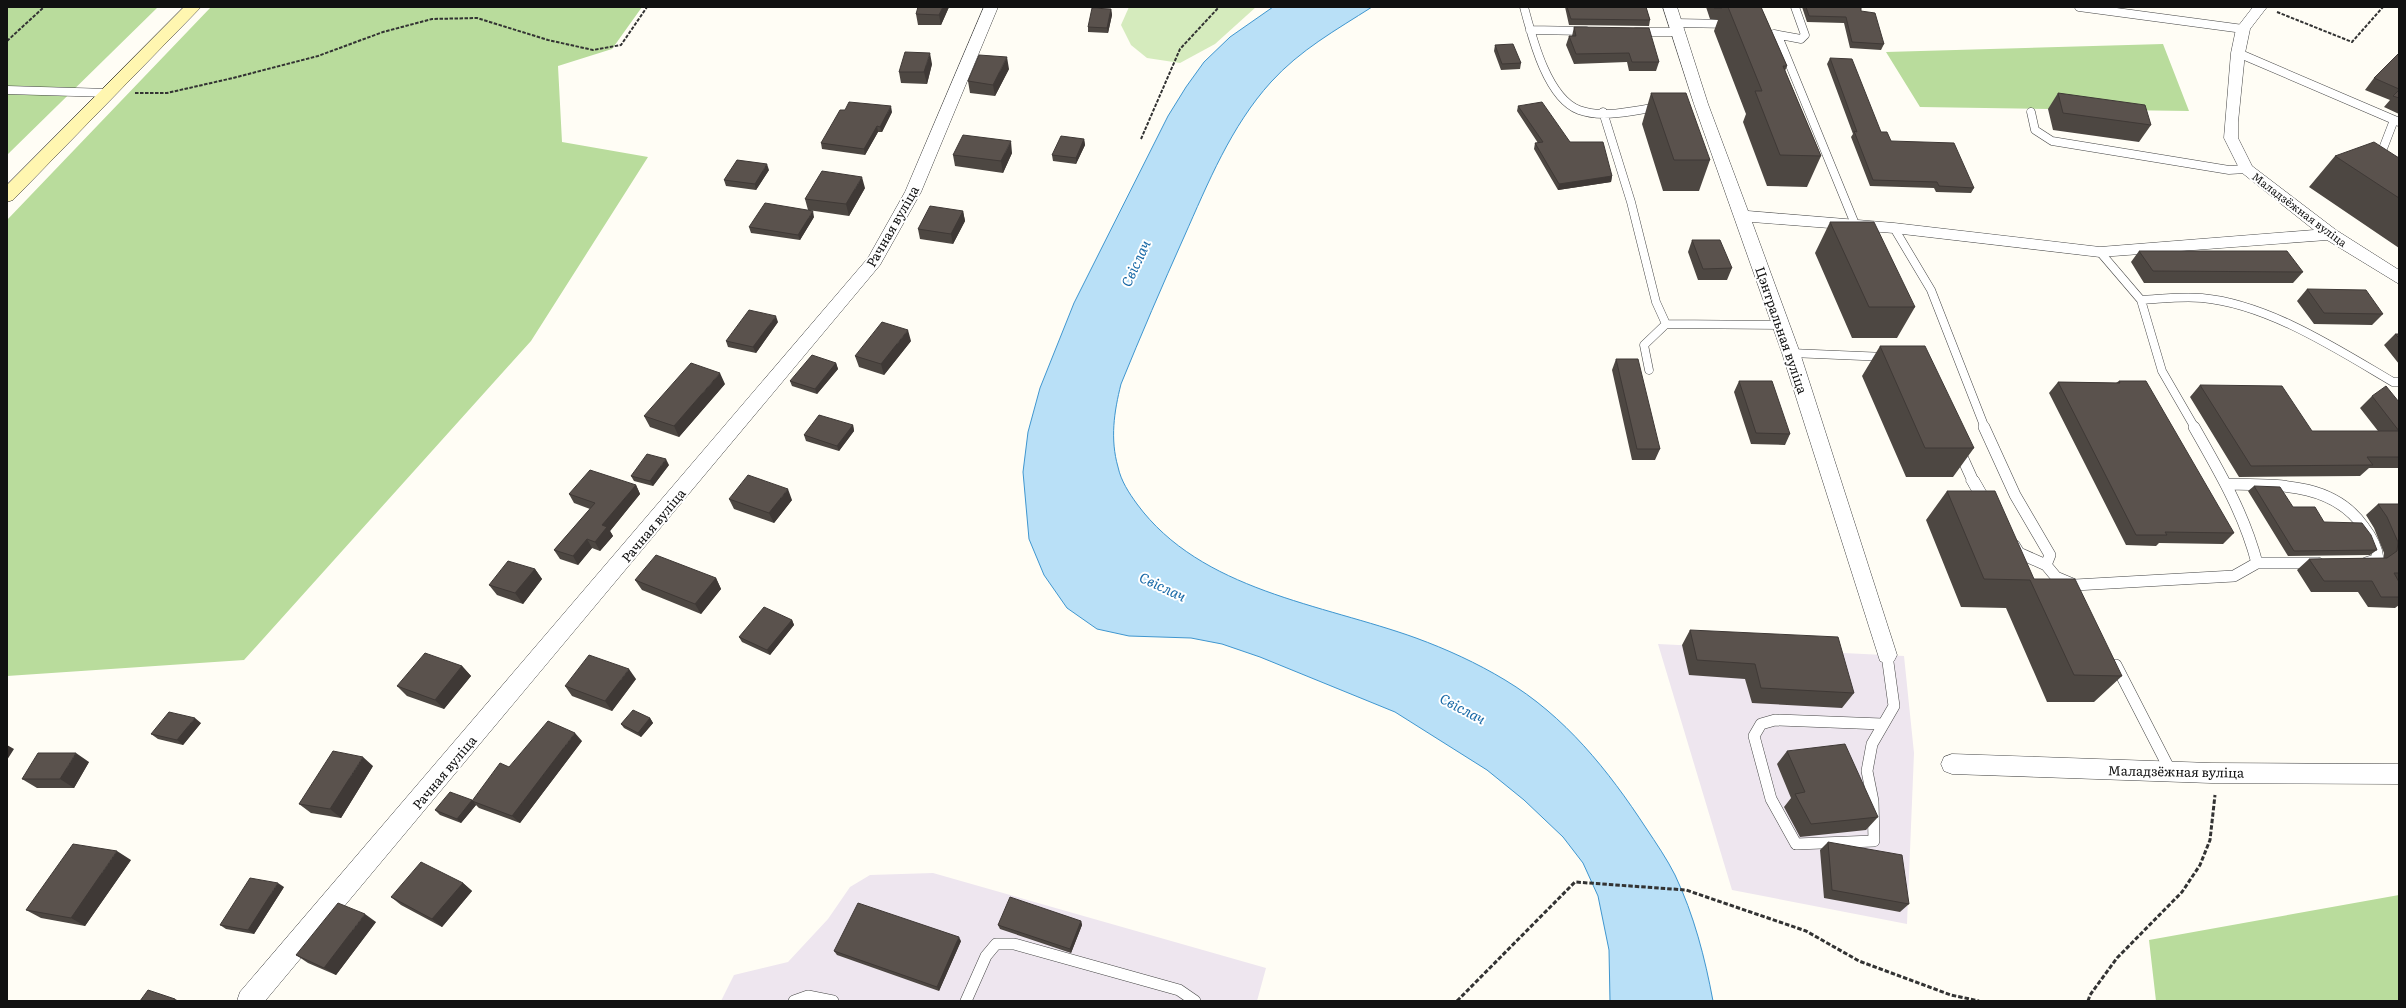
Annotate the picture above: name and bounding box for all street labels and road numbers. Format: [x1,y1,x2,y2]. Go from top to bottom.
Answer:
street label: Маладзёжная вуліца [2249,168,2351,250]
street label: Рачная вуліца [861,182,923,270]
street label: Цэнтральная вуліца [1751,264,1813,396]
street label: Рачная вуліца [616,484,690,566]
street label: Рачная вуліца [407,731,481,813]
street label: Маладзёжная вуліца [2108,760,2244,782]

